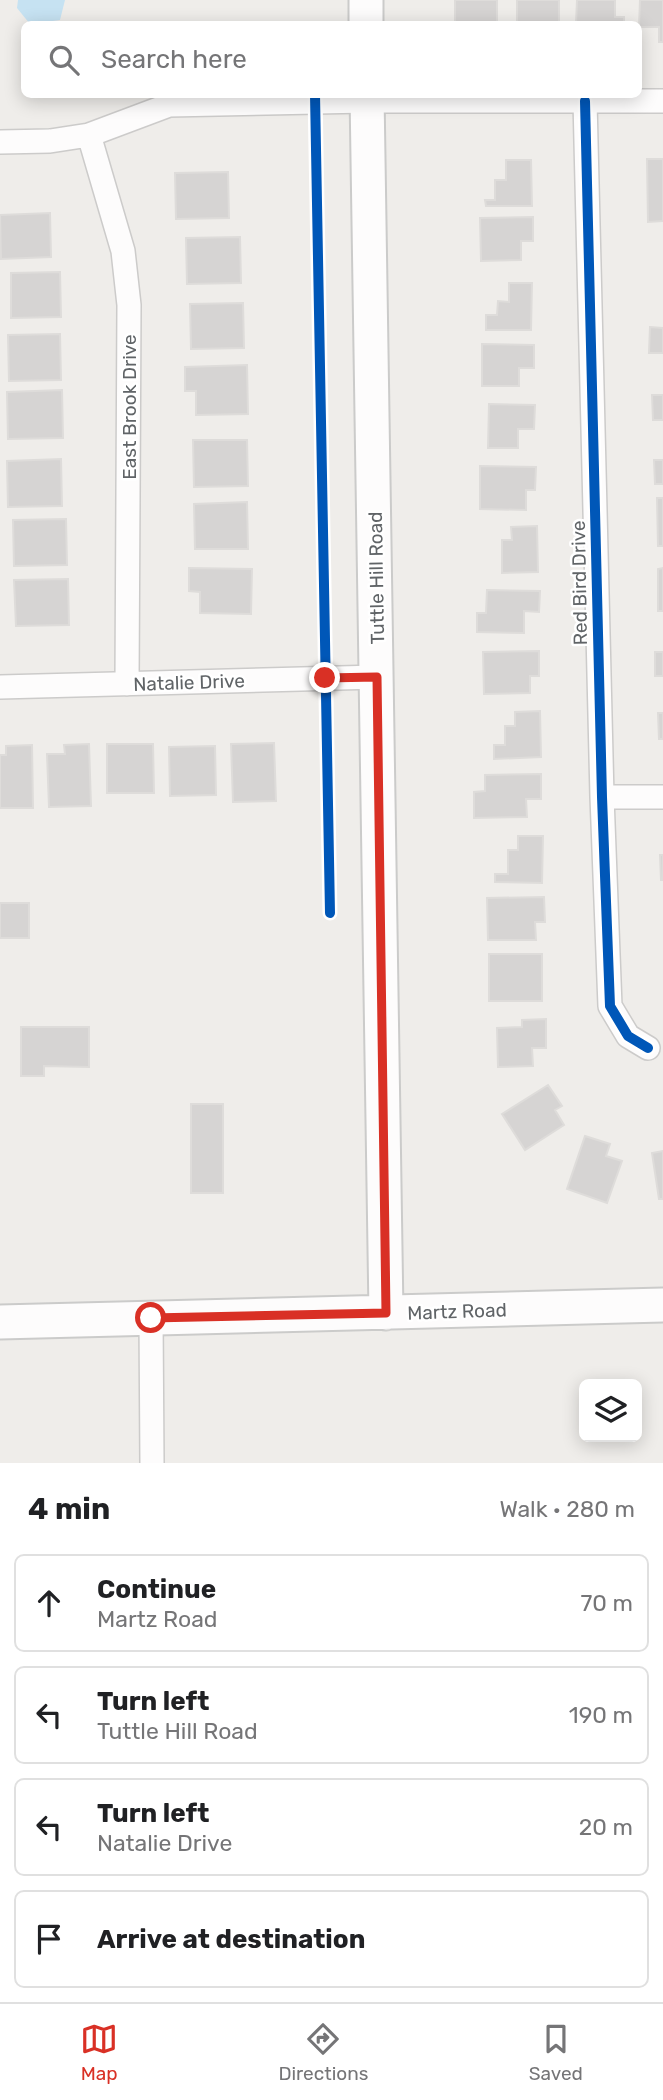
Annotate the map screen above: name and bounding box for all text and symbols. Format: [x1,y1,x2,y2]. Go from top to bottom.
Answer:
search box [21,21,642,98]
icon: search [45,41,83,79]
text: Search here [101,44,247,75]
street label: East Brook Drive [118,334,141,480]
street label: Tuttle Hill Road [364,511,389,645]
street label: Red Bird Drive [567,520,592,646]
route end [309,662,340,693]
street label: Natalie Drive [133,669,245,696]
street label: Martz Road [407,1298,507,1325]
route start [135,1302,166,1333]
map controls [579,1379,642,1442]
button: layers [579,1379,642,1442]
text: 4 min [28,1491,110,1527]
text: Walk · 280 m [499,1495,635,1523]
text: Continue [97,1574,216,1605]
icon: ahead [30,1584,68,1622]
text: 70 m [581,1589,633,1617]
text: Martz Road [97,1605,218,1633]
text: Turn left [97,1686,209,1717]
icon: left [30,1696,68,1734]
text: 190 m [569,1701,633,1729]
text: Tuttle Hill Road [97,1717,258,1745]
text: Turn left [97,1798,209,1829]
icon: left [30,1808,68,1846]
text: 20 m [579,1813,633,1841]
text: Natalie Drive [97,1829,232,1857]
icon: arrive [30,1920,68,1958]
text: Arrive at destination [97,1924,365,1955]
tab: Map [80,2020,118,2085]
tab: Directions [278,2020,368,2085]
tab: Saved [529,2020,583,2085]

